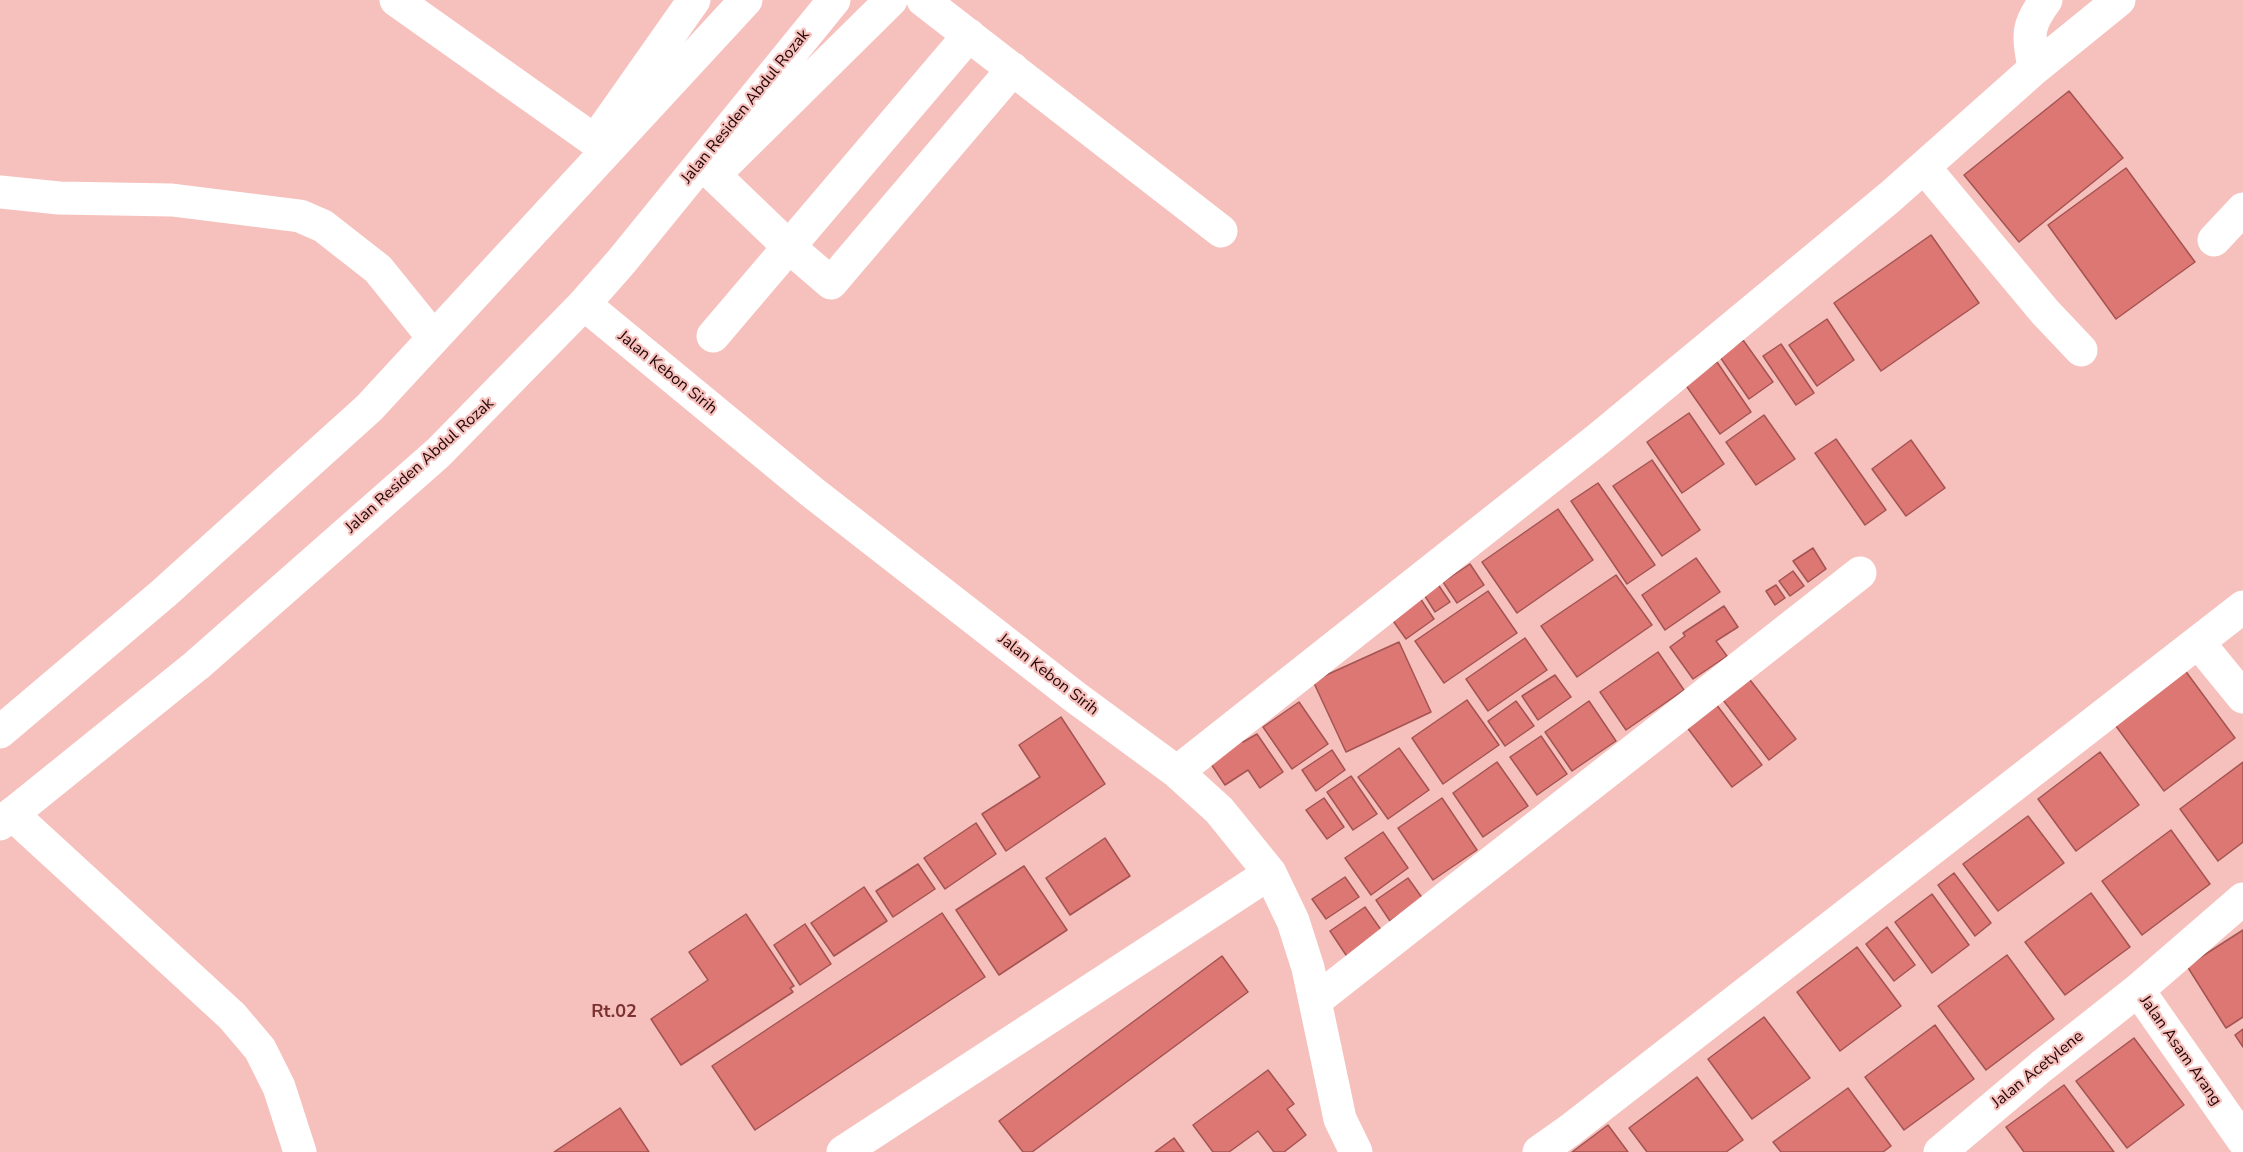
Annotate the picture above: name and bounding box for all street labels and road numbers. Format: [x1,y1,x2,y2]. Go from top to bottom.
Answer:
street label: Jalan Residen Abdul Rozak [678,26,814,188]
street label: Jalan Kebon Sirih [614,327,720,419]
street label: Jalan Residen Abdul Rozak [342,394,498,538]
street label: Jalan Kebon Sirih [994,630,1102,720]
street label: Jalan Asam Arang [2135,992,2225,1110]
street label: Jalan Acetylene [1988,1027,2088,1113]

